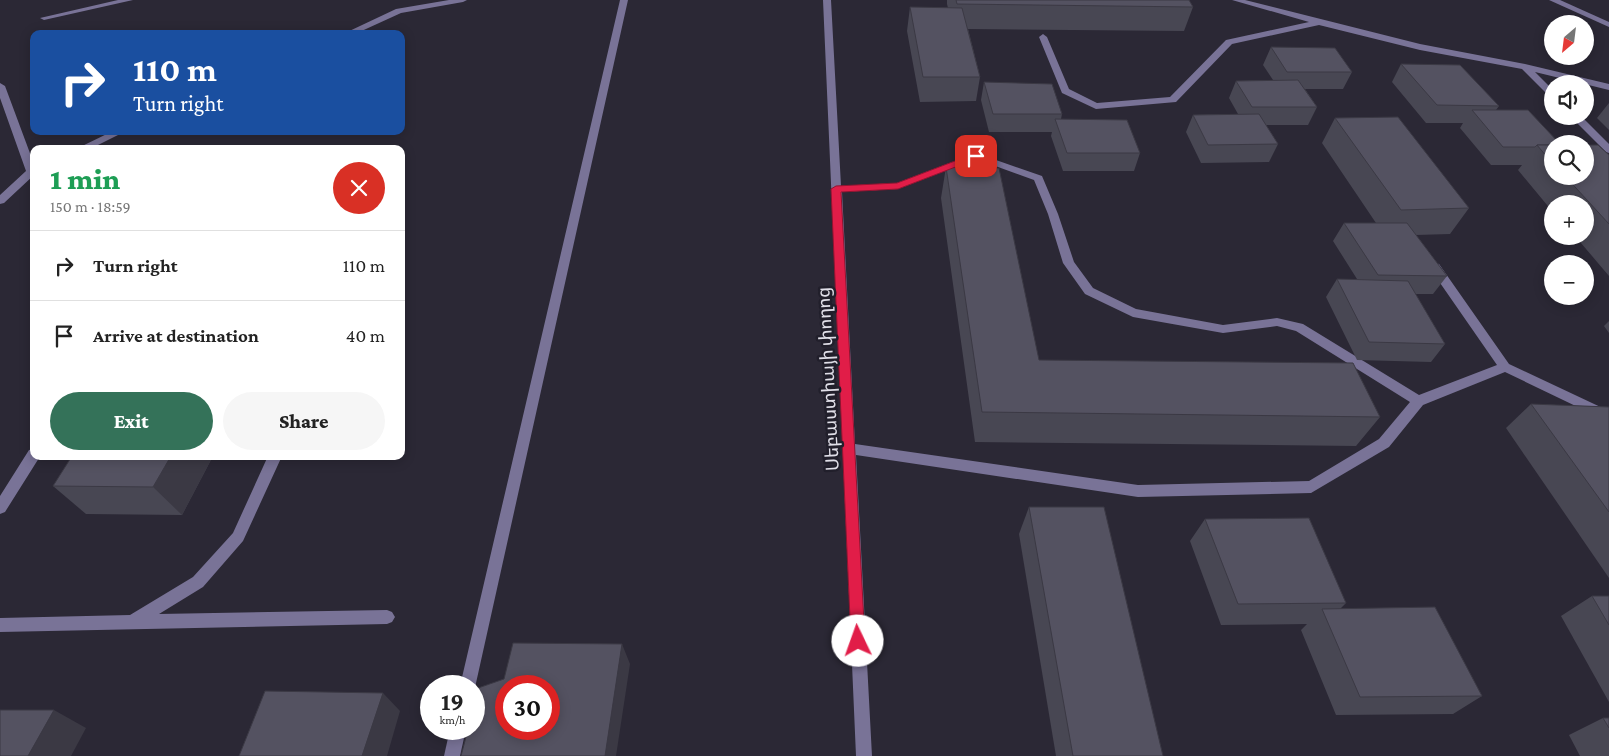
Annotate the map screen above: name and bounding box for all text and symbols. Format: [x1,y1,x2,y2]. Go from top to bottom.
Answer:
north arrow [1544,15,1594,65]
map controls [1544,15,1594,305]
icon: right [50,50,115,115]
text: 110 m [133,50,217,89]
button: sound [1544,75,1594,125]
text: Turn right [133,91,224,116]
pin [955,135,997,177]
button: search [1544,135,1594,185]
icon: arrive [962,142,990,170]
text: 1 min [50,162,120,195]
button: close [333,162,385,214]
button: + [1544,195,1594,245]
text: 150 m · 18:59 [50,198,131,215]
icon: right [50,252,78,280]
text: Turn right [93,255,178,276]
text: 110 m [343,255,385,276]
button: − [1544,255,1594,305]
street label: Սեբաստիայի փողոց [813,287,843,471]
icon: arrive [50,322,78,350]
text: Arrive at destination [93,325,259,346]
text: 40 m [346,325,385,346]
button: Exit [50,392,213,450]
button: Share [223,392,385,450]
position arrow [831,614,883,666]
speed limit sign: 30 [495,675,560,740]
text: 19 [441,688,464,715]
text: km/h [440,713,465,727]

